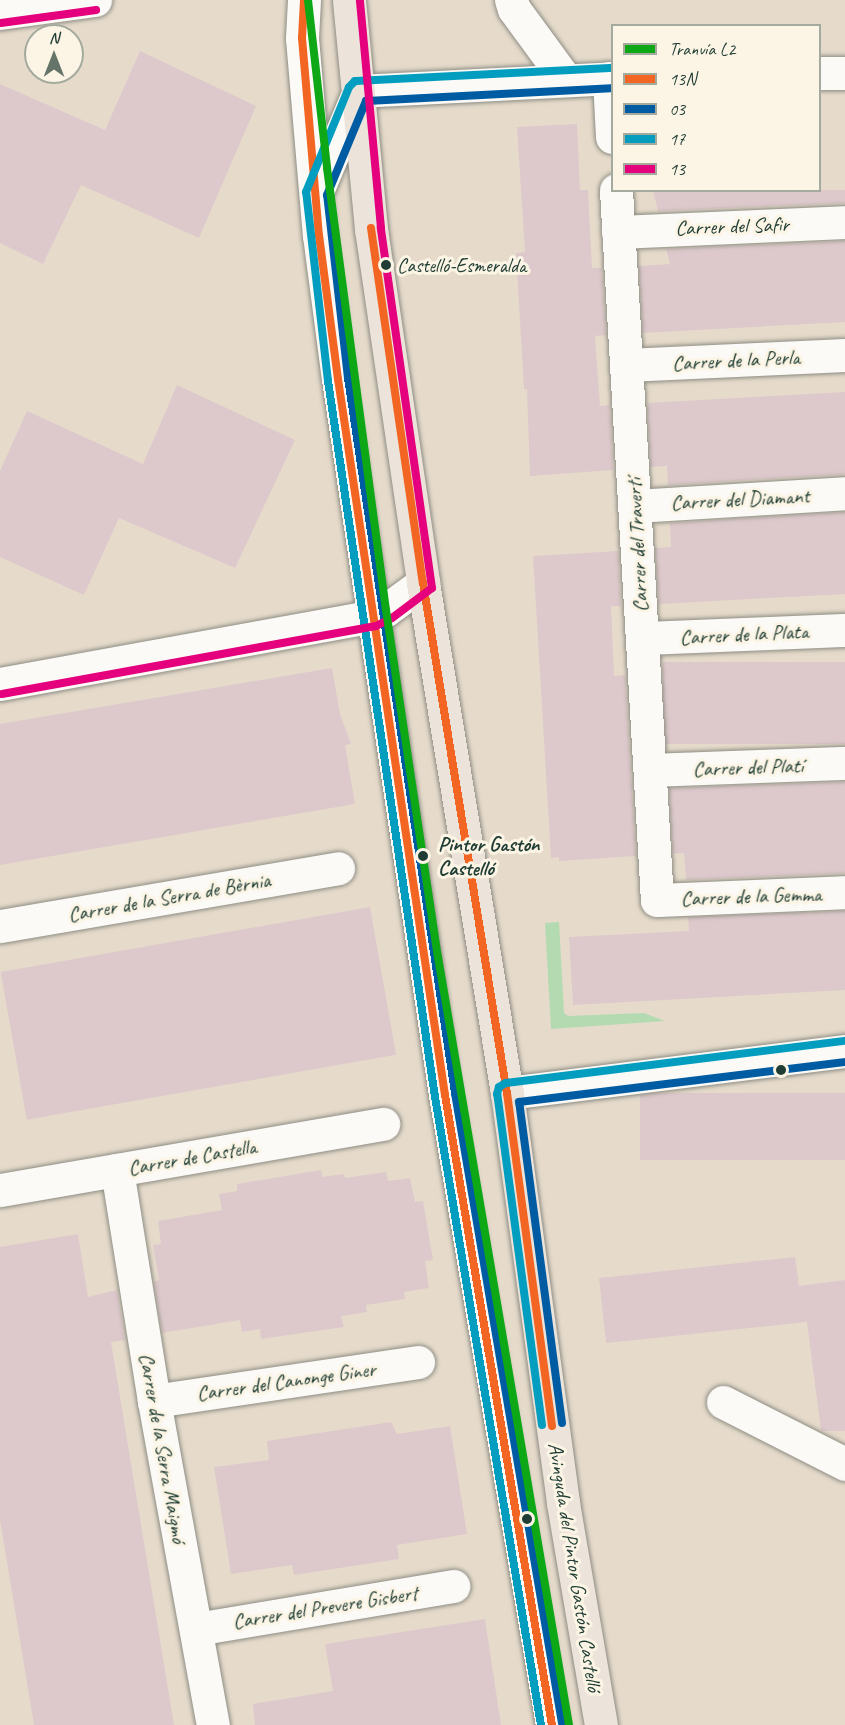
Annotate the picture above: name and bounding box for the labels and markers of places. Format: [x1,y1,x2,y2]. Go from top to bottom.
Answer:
place label: Castelló-Esmeralda [397,253,526,277]
marker: Castelló-Esmeralda [380,259,392,271]
place label: Pintor Gastón Castelló [438,831,540,881]
marker: Pintor Gastón Castelló [413,846,433,866]
unlabelled marker [775,1064,787,1076]
unlabelled marker [521,1513,533,1525]

